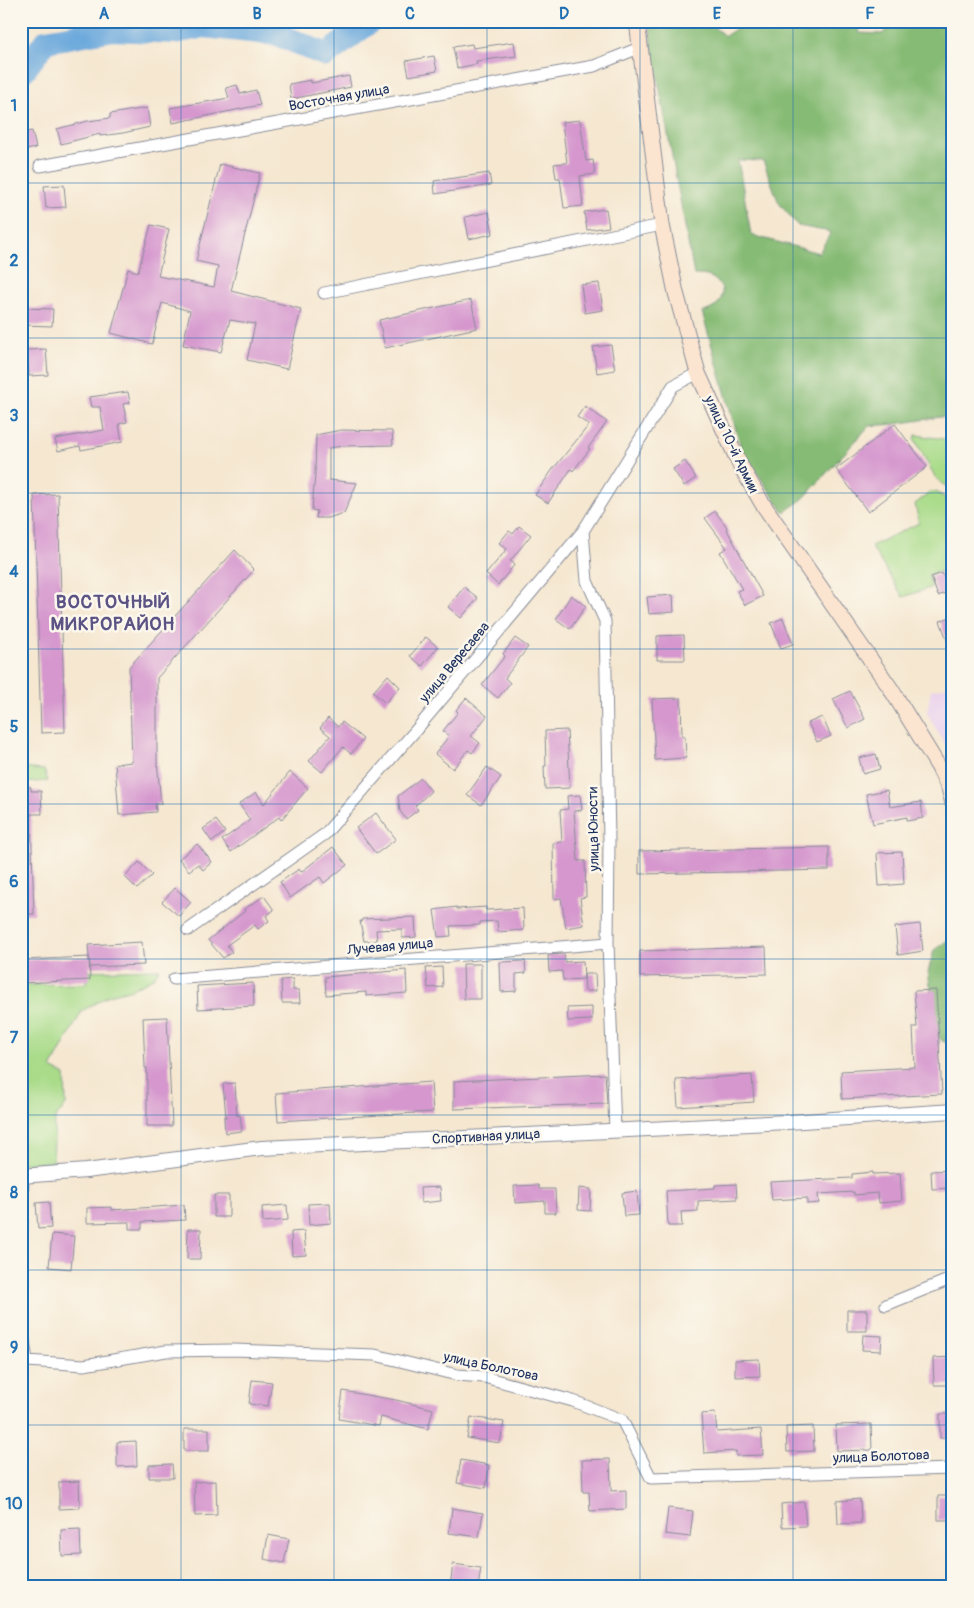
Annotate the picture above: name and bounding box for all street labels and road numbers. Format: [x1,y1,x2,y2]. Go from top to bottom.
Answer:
street label: Восточная улица [287,80,391,115]
street label: улица 10-й Армии [700,392,762,496]
street label: улица Вересаева [415,618,493,707]
street label: улица Юности [584,787,603,872]
street label: Лучевая улица [345,934,434,959]
street label: Спортивная улица [432,1125,540,1148]
street label: улица Болотова [441,1348,540,1385]
street label: улица Болотова [831,1446,930,1467]

